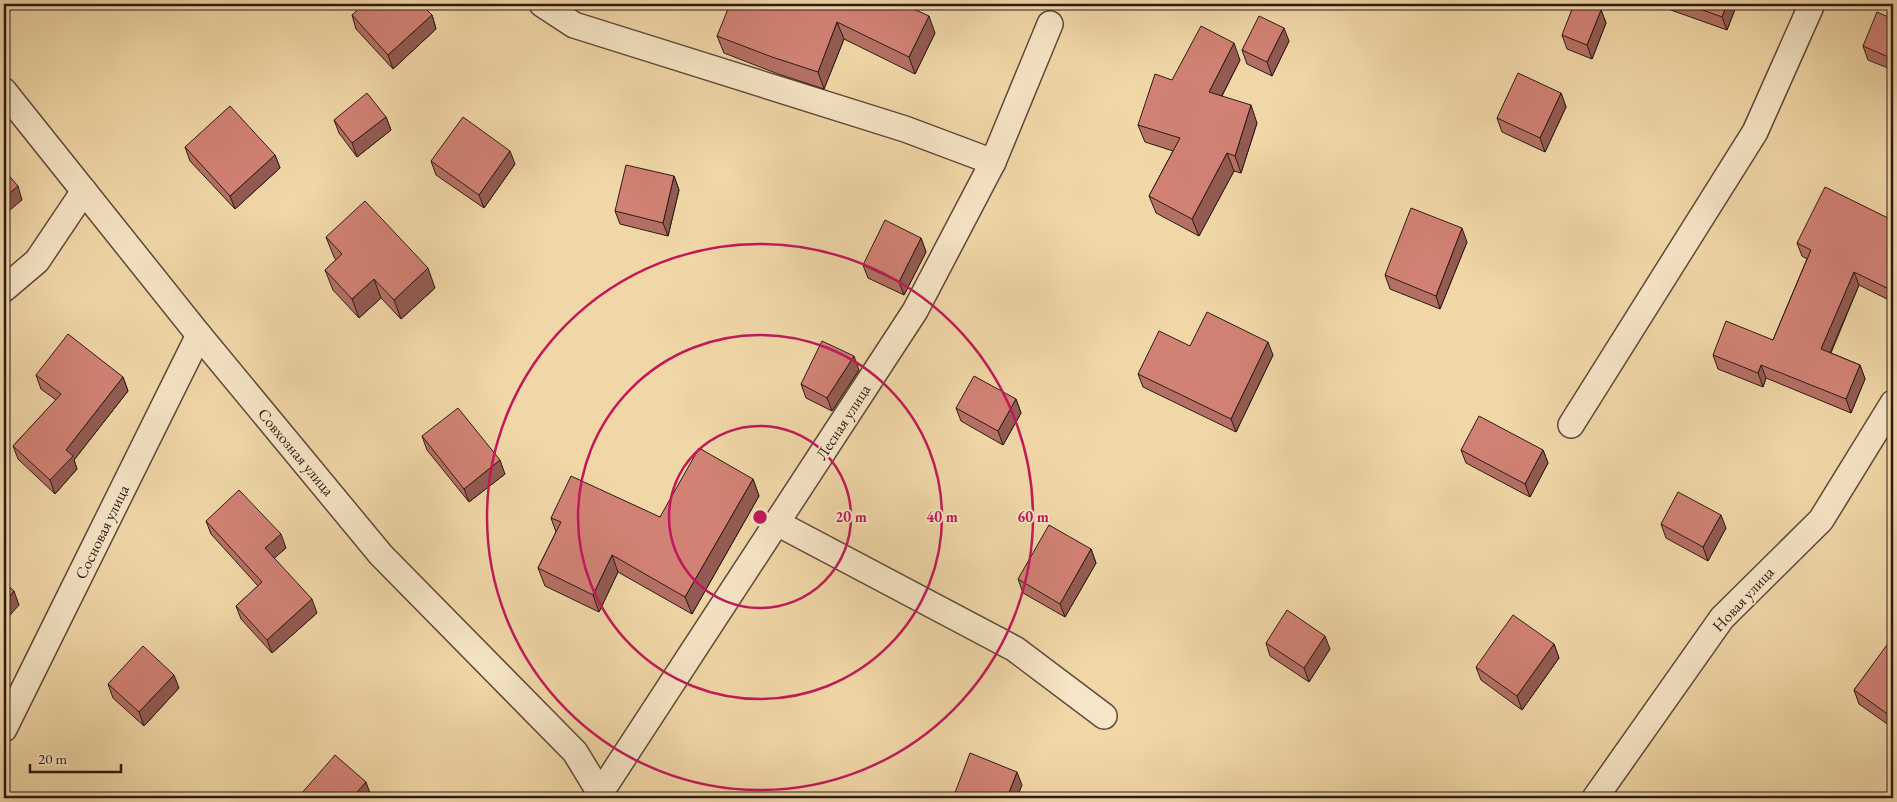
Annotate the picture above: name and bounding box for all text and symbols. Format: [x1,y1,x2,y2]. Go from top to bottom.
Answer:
street label: Лесная улица [811,380,876,464]
street label: Совхозная улица [253,404,339,501]
street label: Сосновая улица [70,481,134,583]
text: 20 m [835,507,867,526]
text: 40 m [926,507,958,526]
text: 60 m [1017,507,1049,526]
centre of rings [751,508,769,526]
street label: Новая улица [1707,561,1779,636]
scale bar [30,742,121,774]
text: 20 m [38,749,67,768]

